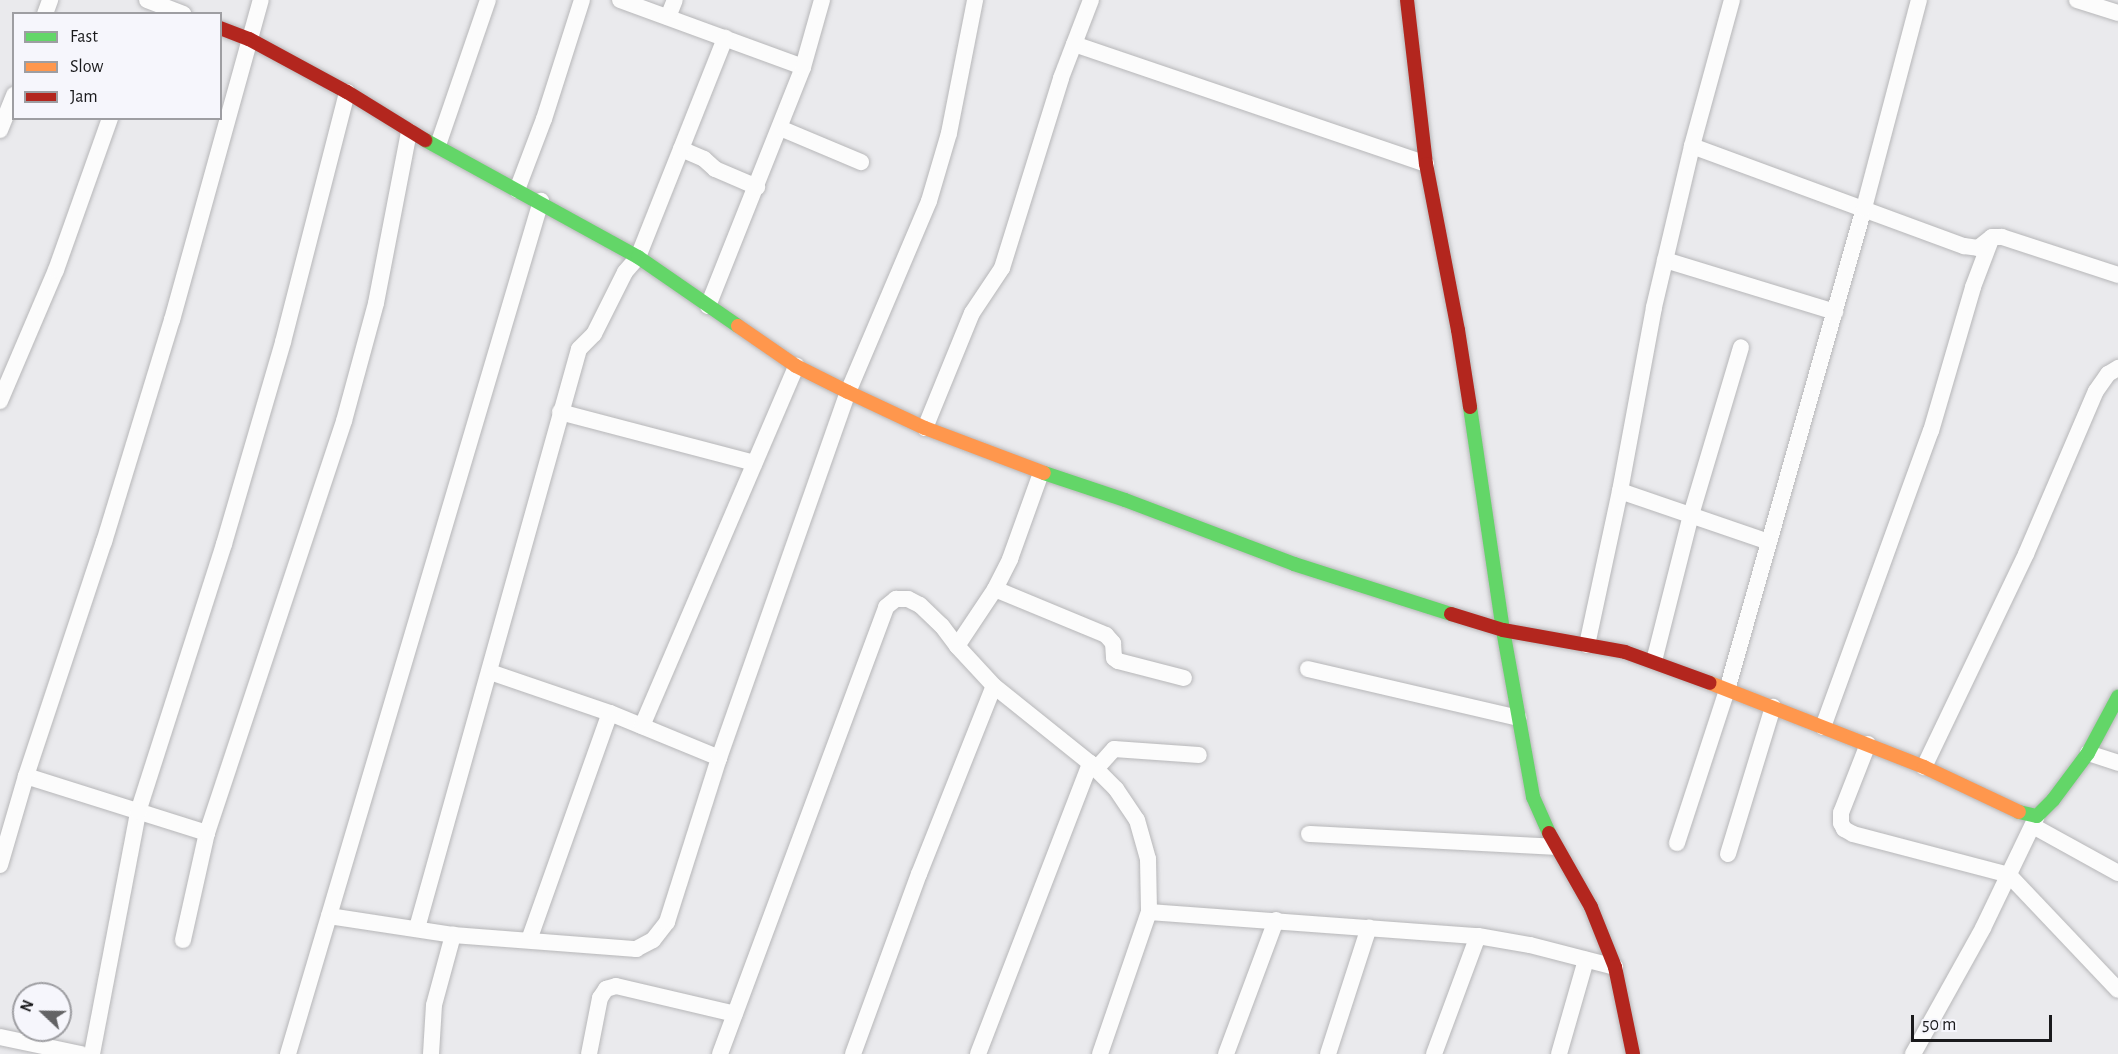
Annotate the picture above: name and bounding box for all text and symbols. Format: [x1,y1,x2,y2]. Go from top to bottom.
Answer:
legend [12,12,222,120]
text: Fast [70,28,98,46]
text: Slow [70,58,103,76]
text: Jam [70,88,98,106]
north arrow [12,982,72,1042]
text: N [18,998,37,1014]
scale bar [1914,1003,2055,1041]
text: 50 m [1922,1016,1956,1034]

